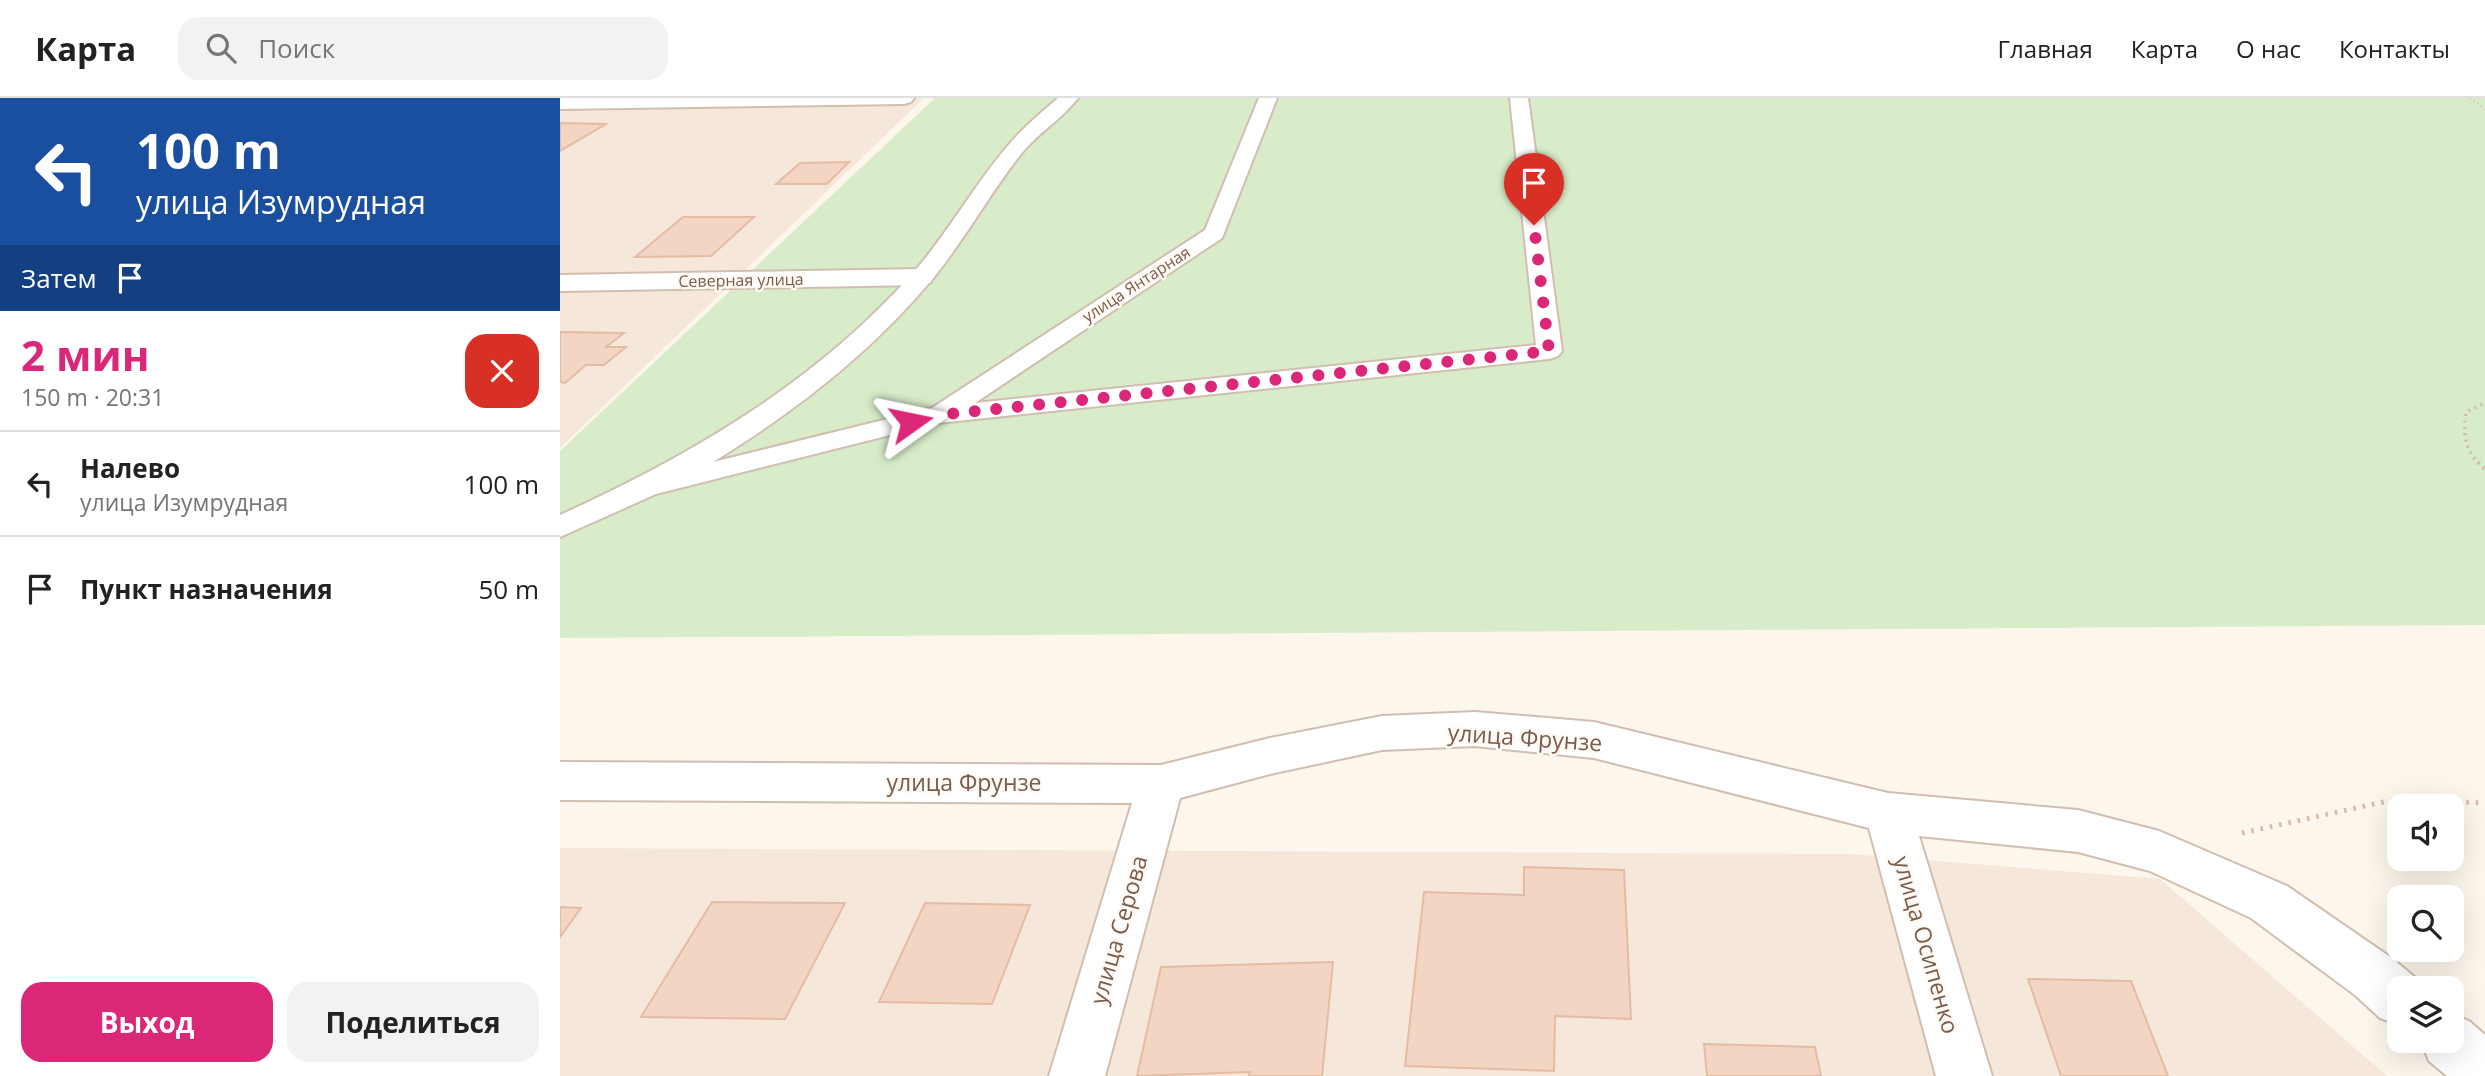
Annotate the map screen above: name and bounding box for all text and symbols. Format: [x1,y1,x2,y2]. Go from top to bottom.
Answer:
search box [178,17,668,80]
text: Карта [35,26,136,71]
icon: search [202,29,240,67]
text: Поиск [258,30,335,66]
text: Главная [1998,32,2093,65]
text: Карта [2131,32,2198,65]
text: О нас [2236,32,2301,65]
text: Контакты [2339,32,2450,65]
text: 100 m [136,117,281,183]
icon: left [21,126,112,217]
pin [1504,153,1564,225]
icon: arrive [1515,164,1553,202]
text: улица Изумрудная [136,180,426,223]
street label: улица Янтарная [1078,241,1194,327]
icon: arrive [111,259,149,297]
text: Затем [21,260,97,296]
street label: Северная улица [678,268,804,292]
text: 2 мин [21,326,149,383]
button: close [465,334,539,408]
text: 150 m · 20:31 [21,381,164,413]
position arrow [874,385,948,459]
text: Налево [80,450,180,486]
icon: left [21,465,59,503]
text: 100 m [464,466,539,502]
text: улица Изумрудная [80,486,288,518]
icon: arrive [21,570,59,608]
text: Пункт назначения [80,571,333,607]
text: 50 m [478,571,539,607]
street label: улица Фрунзе [1447,716,1603,758]
street label: улица Фрунзе [887,766,1041,798]
map controls [2387,794,2464,1053]
button: sound [2387,794,2464,871]
street label: улица Серова [1081,851,1155,1008]
street label: улица Осипенко [1886,852,1968,1037]
button: search [2387,885,2464,962]
button: layers [2387,976,2464,1053]
button: Выход [21,982,273,1062]
button: Поделиться [287,982,539,1062]

